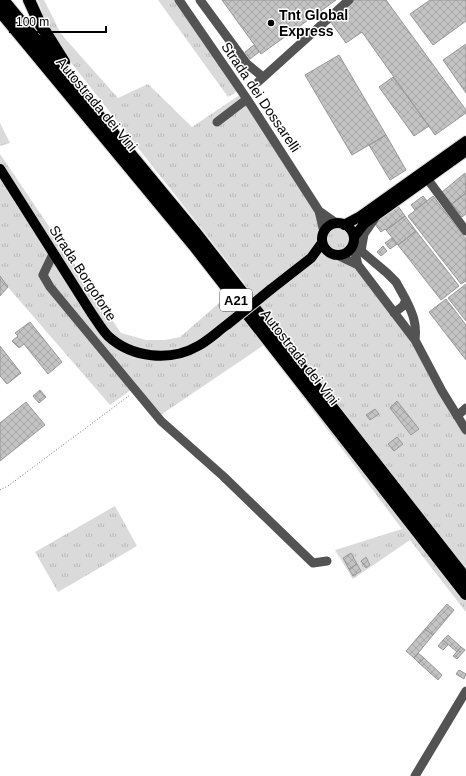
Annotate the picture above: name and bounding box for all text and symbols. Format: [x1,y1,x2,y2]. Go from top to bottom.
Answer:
place label: Tnt Global Express [279,7,348,39]
scale bar [10,8,106,34]
text: 100 m [16,15,49,29]
marker: Tnt Global Express [266,18,276,28]
street label: Strada dei Dossarelli [218,39,304,155]
street label: Autostrada dei Vini [53,54,141,154]
street label: Strada Borgoforte [46,222,120,324]
road number: A21 [220,289,252,311]
street label: Autostrada dei Vini [258,306,342,408]

